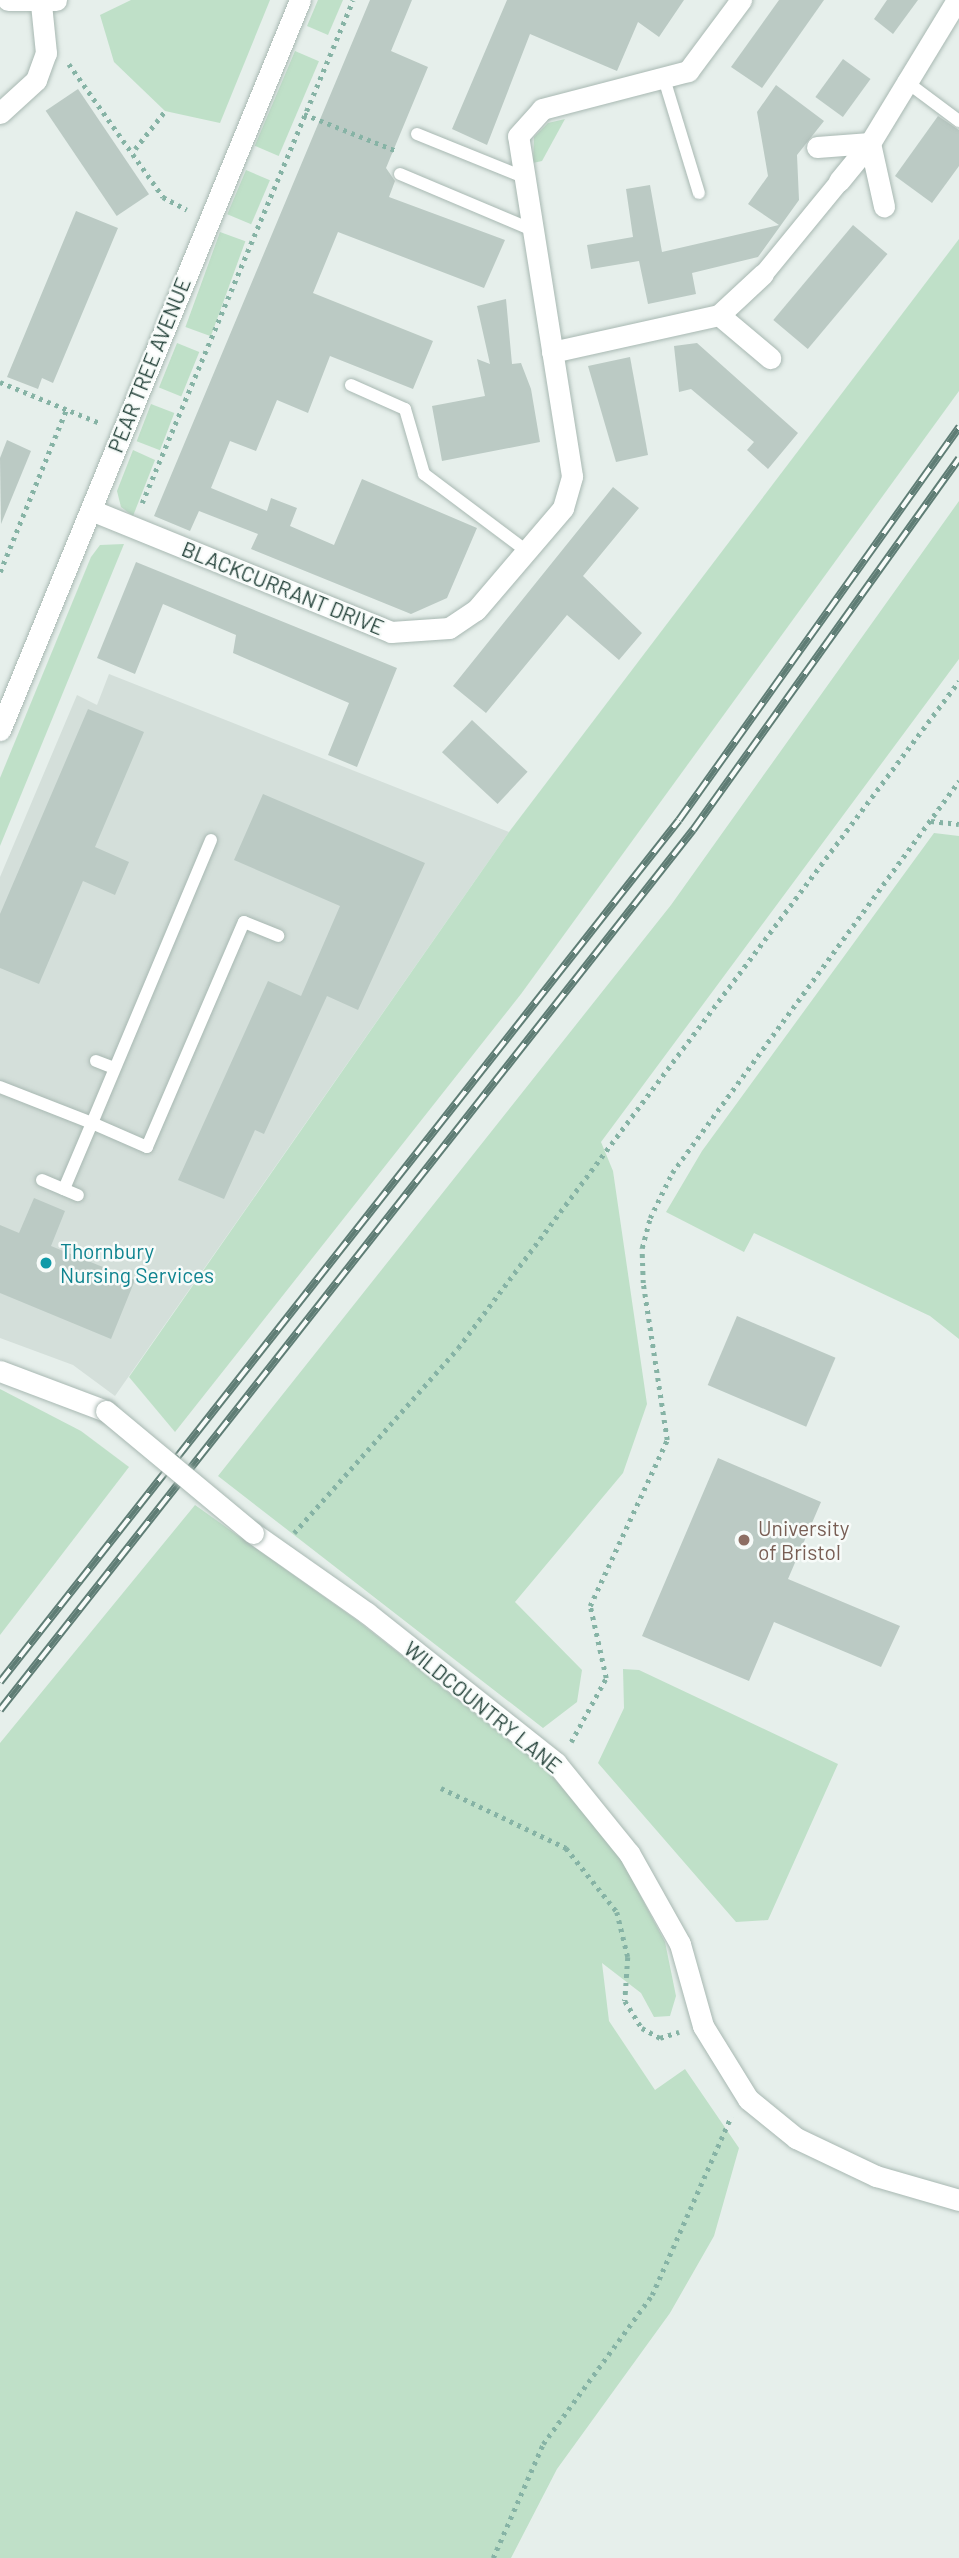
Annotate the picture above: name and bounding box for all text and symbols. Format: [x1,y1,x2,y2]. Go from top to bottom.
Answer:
street label: PEAR TREE AVENUE [102,274,196,456]
street label: BLACKCURRANT DRIVE [178,536,388,640]
place label: Thornbury Nursing Services [60,1238,214,1288]
marker: Thornbury Nursing Services [38,1255,54,1271]
place label: University of Bristol [758,1515,849,1565]
marker: University of Bristol [736,1532,752,1548]
street label: WILDCOUNTRY LANE [399,1636,567,1778]

